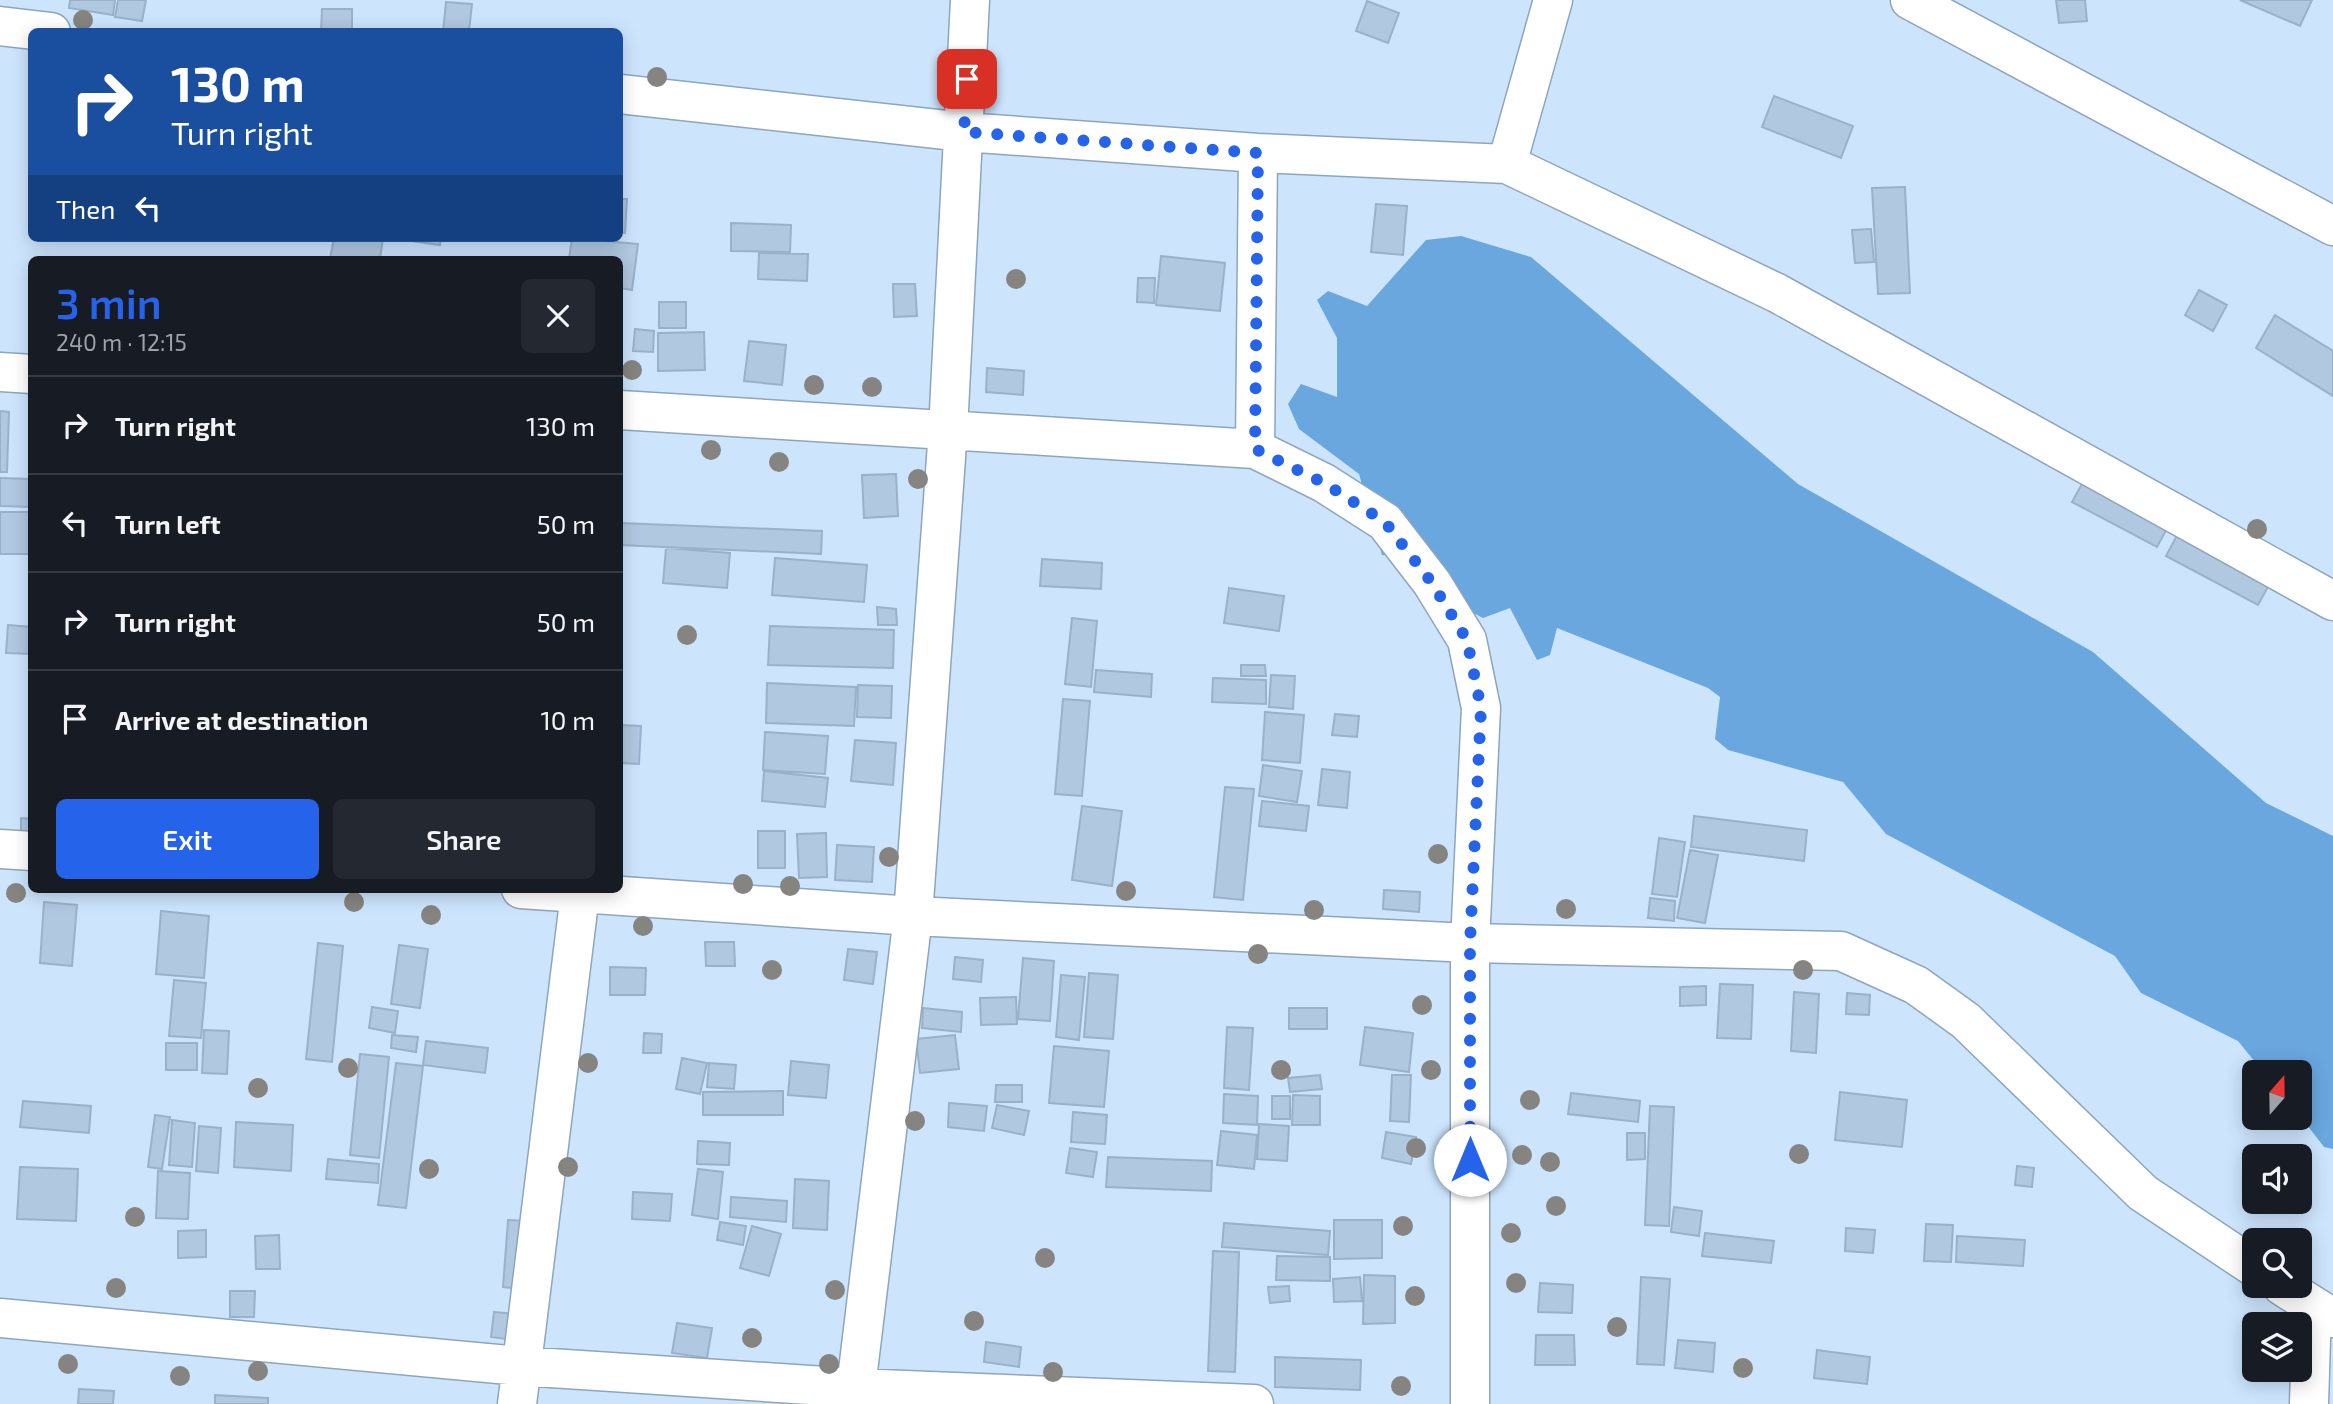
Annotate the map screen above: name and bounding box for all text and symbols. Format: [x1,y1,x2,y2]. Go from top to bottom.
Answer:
pin [937,49,997,109]
text: 130 m [171,53,305,112]
icon: right [56,56,147,147]
icon: arrive [948,60,986,98]
text: Turn right [171,113,313,151]
icon: left [129,189,167,227]
text: Then [56,193,115,224]
text: 3 min [56,277,162,327]
button: close [521,279,595,353]
text: 240 m · 12:15 [56,328,187,356]
icon: right [56,406,94,444]
text: Turn right [115,410,236,441]
text: 130 m [526,410,595,441]
icon: left [56,504,94,542]
text: Turn left [115,508,221,539]
text: 50 m [537,508,595,539]
icon: right [56,602,94,640]
text: Turn right [115,606,236,637]
text: 50 m [537,606,595,637]
icon: arrive [56,700,94,738]
text: Arrive at destination [115,704,368,735]
text: 10 m [540,704,595,735]
button: Exit [56,799,319,879]
button: Share [333,799,595,879]
north arrow [2242,1060,2312,1130]
map controls [2242,1060,2312,1382]
position arrow [1433,1123,1507,1197]
button: sound [2242,1144,2312,1214]
button: search [2242,1228,2312,1298]
button: layers [2242,1312,2312,1382]

